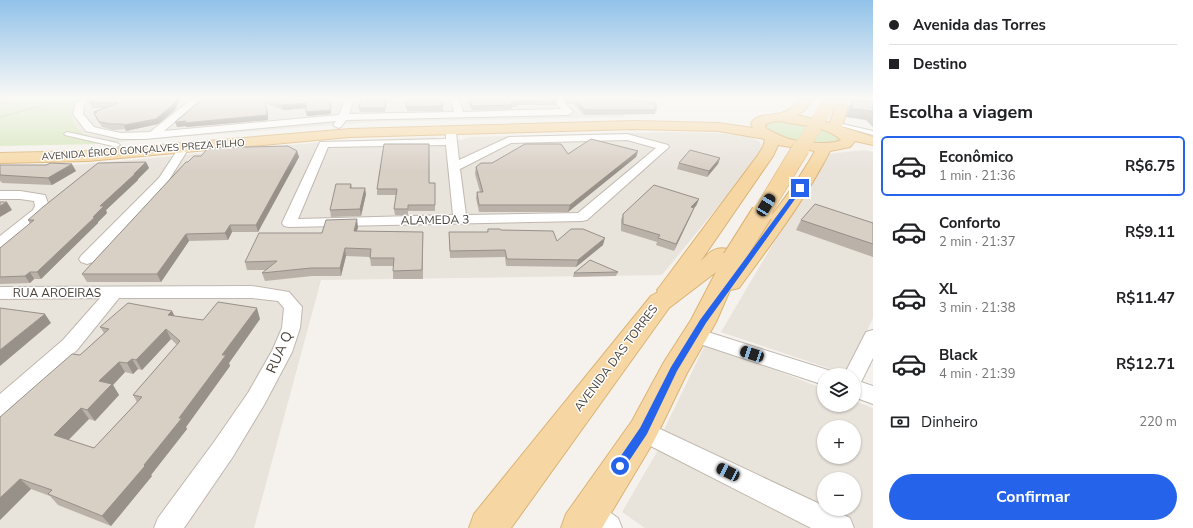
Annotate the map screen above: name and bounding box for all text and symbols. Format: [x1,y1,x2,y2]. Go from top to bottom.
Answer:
text: Avenida das Torres [913,15,1046,35]
text: Destino [913,54,967,74]
text: Escolha a viagem [889,100,1033,124]
street label: AVENIDA ÉRICO GONÇALVES PREZA FILHO [41,136,245,164]
text: Econômico [939,147,1013,167]
icon: car [891,148,927,184]
text: R$6.75 [1125,156,1175,176]
text: 1 min · 21:36 [939,167,1015,185]
route end [791,179,809,197]
car [755,192,777,218]
street label: ALAMEDA 3 [400,211,470,229]
text: Conforto [939,213,1001,233]
icon: car [891,214,927,250]
text: R$9.11 [1125,222,1175,242]
text: 2 min · 21:37 [939,233,1015,251]
text: XL [939,279,958,299]
icon: car [891,280,927,316]
street label: RUA AROEIRAS [13,285,101,301]
text: R$11.47 [1116,288,1175,308]
text: 3 min · 21:38 [939,299,1015,317]
street label: AVENIDA DAS TORRES [570,301,662,415]
street label: RUA Q [262,328,297,376]
car [739,345,765,363]
text: Black [939,345,977,365]
icon: car [891,346,927,382]
text: R$12.71 [1116,354,1175,374]
text: 4 min · 21:39 [939,365,1015,383]
map controls [817,368,861,516]
button: layers [817,368,861,412]
icon: cash [889,411,911,433]
text: Dinheiro [921,412,978,432]
text: 220 m [1139,413,1177,431]
button: + [817,420,861,464]
route start [611,457,629,475]
car [715,461,741,483]
button: − [817,472,861,516]
button: Confirmar [889,474,1177,520]

